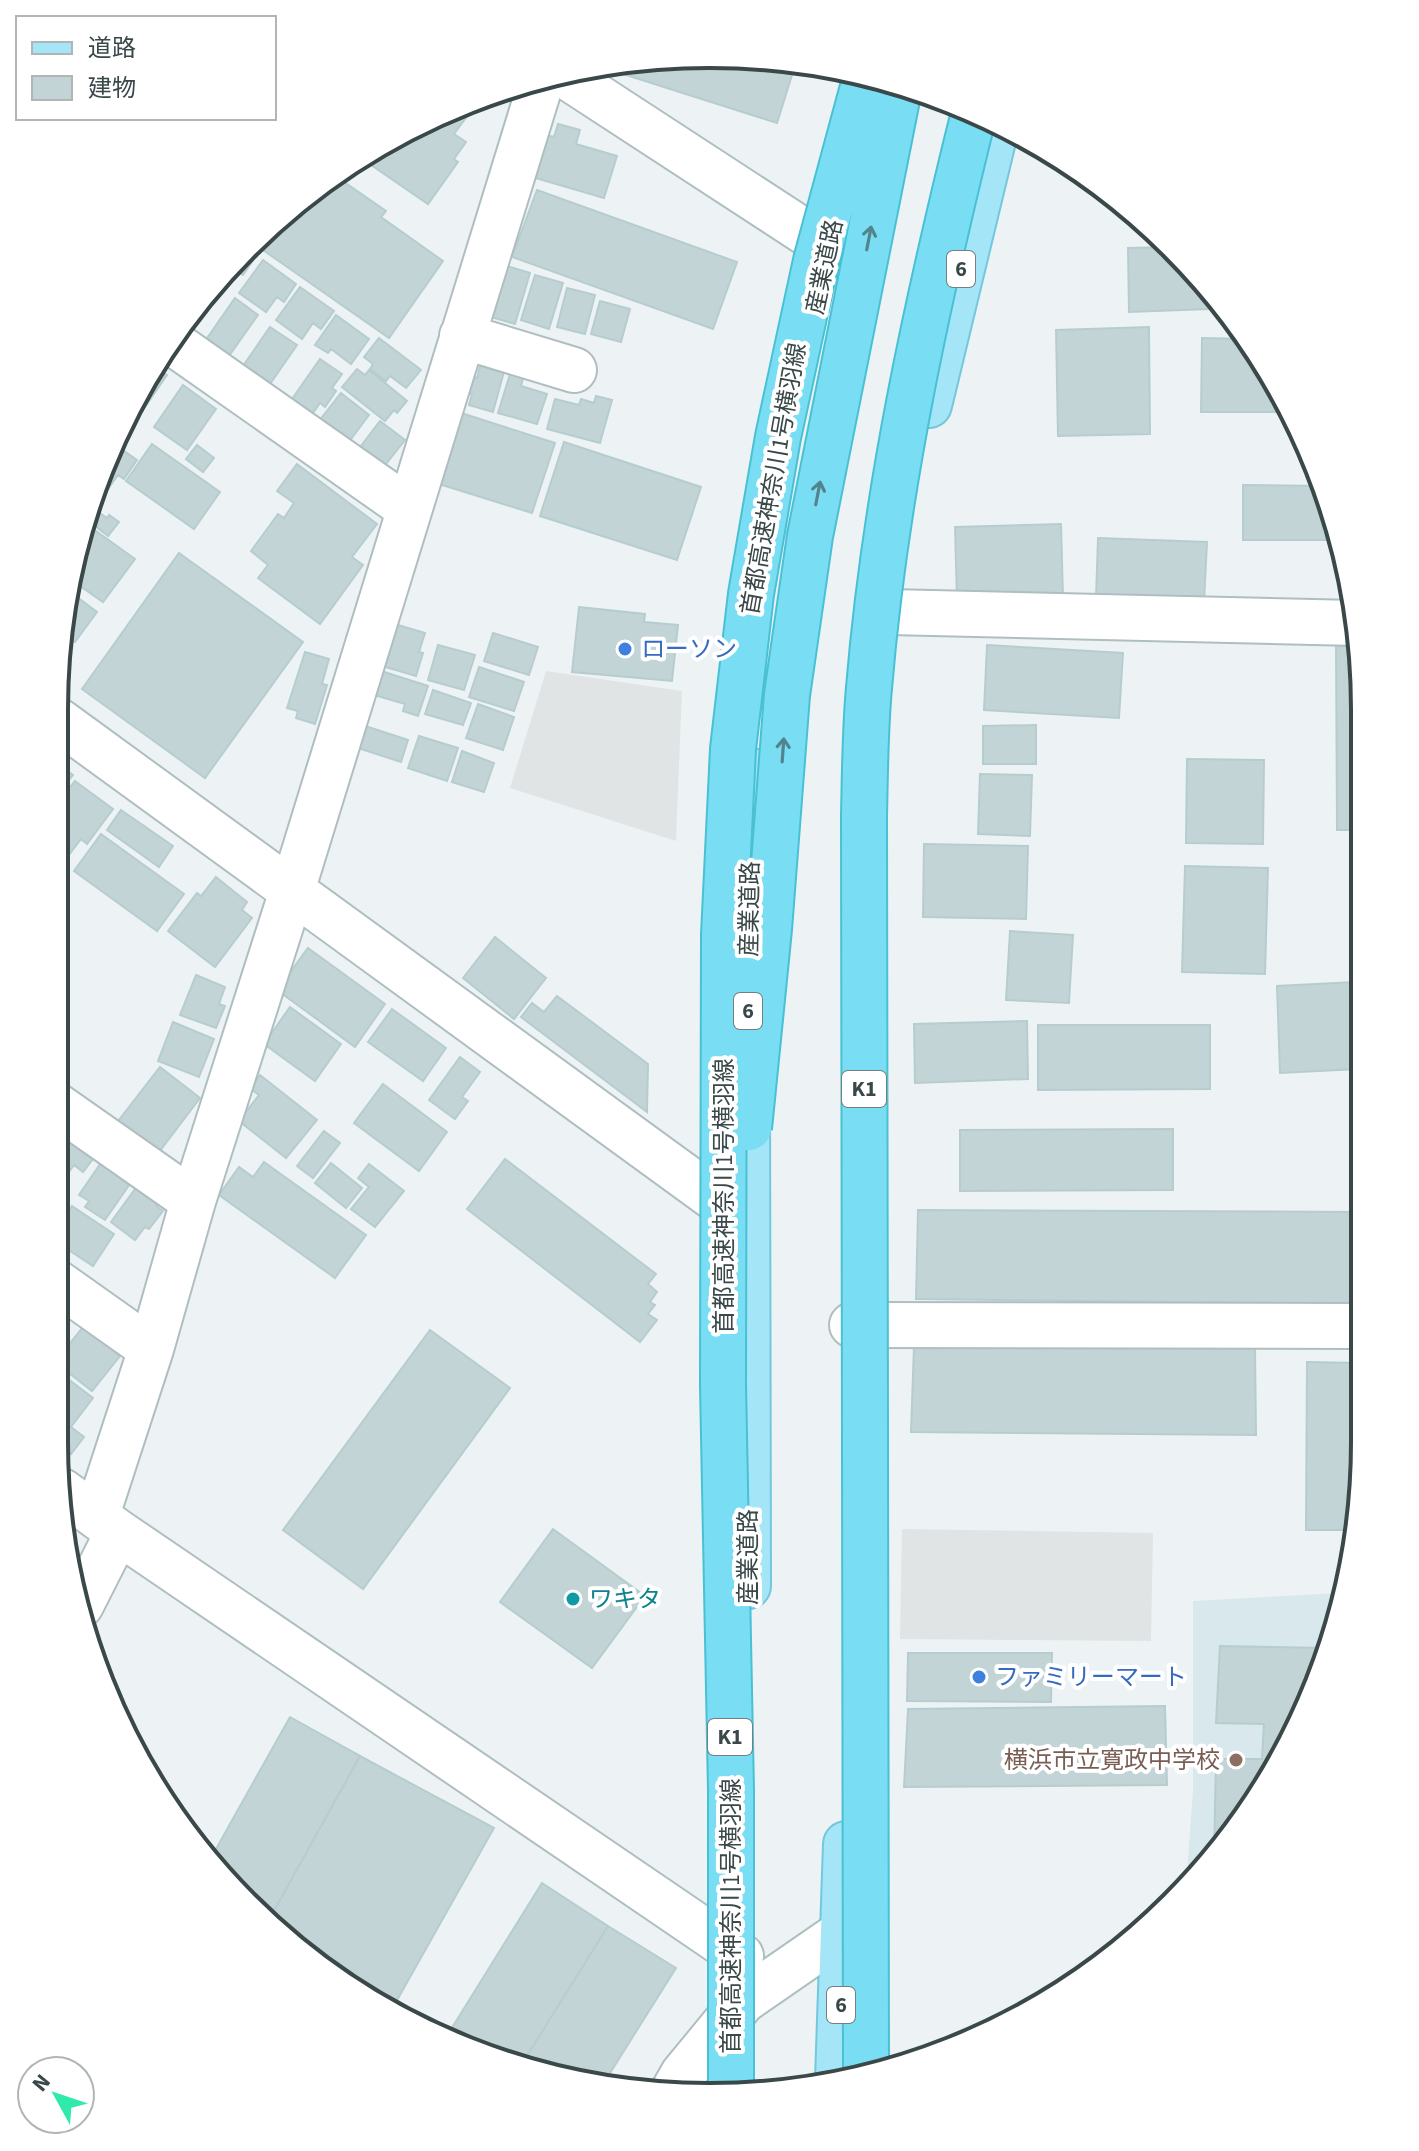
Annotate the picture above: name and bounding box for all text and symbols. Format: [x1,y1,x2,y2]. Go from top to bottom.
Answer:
legend [16,16,276,120]
text: 道路 [88,31,136,66]
text: 建物 [88,71,136,106]
street label: 産業道路 [798,216,852,318]
one-way arrow [862,226,877,251]
road number: 6 [947,251,975,287]
street label: 首都高速神奈川1号横羽線 [733,340,815,618]
one-way arrow [811,481,826,506]
place label: ローソン [641,632,737,667]
marker: ローソン [616,640,634,658]
one-way arrow [775,737,790,764]
street label: 産業道路 [732,861,768,957]
road number: 6 [734,993,762,1029]
street label: 首都高速神奈川1号横羽線 [707,1058,742,1334]
road number: K1 [842,1071,886,1107]
street label: 産業道路 [731,1509,766,1605]
place label: ワキタ [589,1582,661,1617]
marker: ワキタ [564,1590,582,1608]
place label: ファミリーマート [995,1660,1187,1695]
marker: ファミリーマート [970,1668,988,1686]
road number: K1 [708,1719,752,1755]
place label: 横浜市立寛政中学校 [1004,1743,1220,1778]
marker: 横浜市立寛政中学校 [1227,1751,1245,1769]
street label: 首都高速神奈川1号横羽線 [714,1778,749,2054]
road number: 6 [827,1987,855,2023]
north arrow [16,2055,96,2135]
text: N [24,2067,58,2099]

